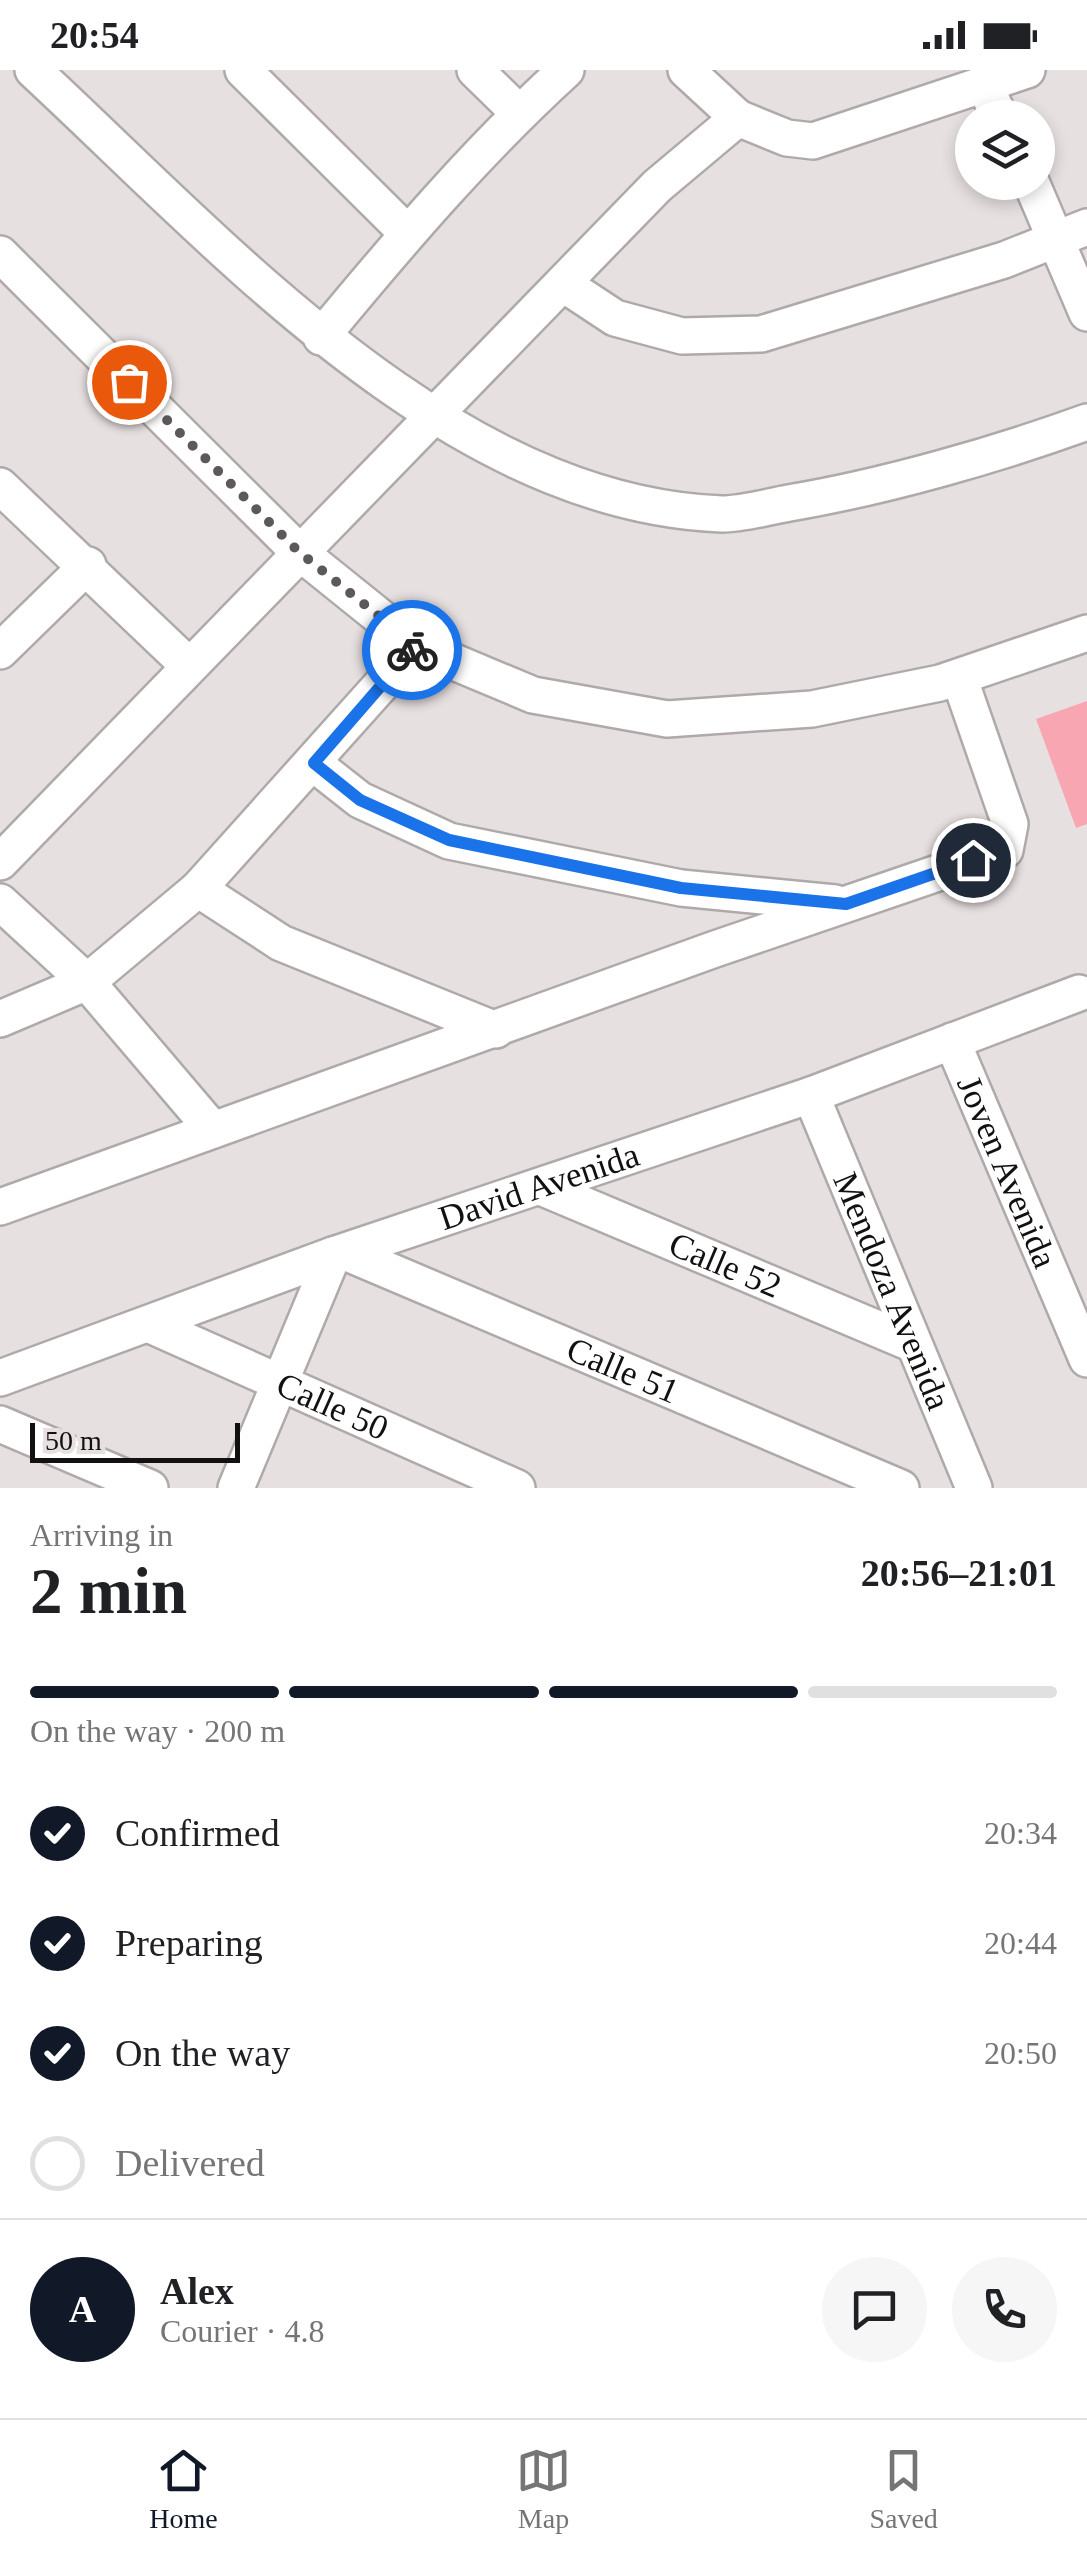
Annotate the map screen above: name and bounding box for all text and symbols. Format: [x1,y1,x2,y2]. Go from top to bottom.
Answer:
text: 20:54 [50,14,139,56]
map controls [955,100,1055,200]
button: layers [955,100,1055,200]
pin [87,340,172,425]
icon: bag [102,355,157,410]
courier [362,600,462,700]
icon: bike [385,623,440,678]
pin [931,818,1016,903]
icon: home [946,833,1001,888]
street label: Joven Avenida [949,1070,1065,1274]
street label: David Avenida [434,1135,644,1238]
street label: Mendoza Avenida [825,1167,958,1416]
street label: Calle 52 [663,1224,787,1306]
street label: Calle 51 [561,1330,685,1411]
street label: Calle 50 [271,1365,394,1448]
scale bar [30,1418,240,1462]
text: 50 m [45,1425,102,1456]
text: Arriving in [30,1517,173,1553]
text: 20:56–21:01 [861,1552,1057,1594]
text: 2 min [30,1555,187,1627]
text: On the way · 200 m [30,1713,285,1749]
icon: check [30,1806,85,1861]
text: Confirmed [115,1812,280,1854]
text: 20:34 [984,1815,1057,1851]
icon: check [30,1916,85,1971]
text: Preparing [115,1922,263,1964]
text: 20:44 [984,1925,1057,1961]
icon: check [30,2026,85,2081]
text: On the way [115,2032,290,2074]
text: 20:50 [984,2035,1057,2071]
text: Delivered [115,2142,265,2184]
button: chat [822,2257,927,2362]
button: phone [952,2257,1057,2362]
text: Alex [160,2270,234,2312]
text: A [69,2288,96,2330]
text: Courier · 4.8 [160,2313,324,2349]
tab: Home [149,2443,218,2535]
tab: Map [516,2443,571,2535]
tab: Saved [869,2443,938,2535]

